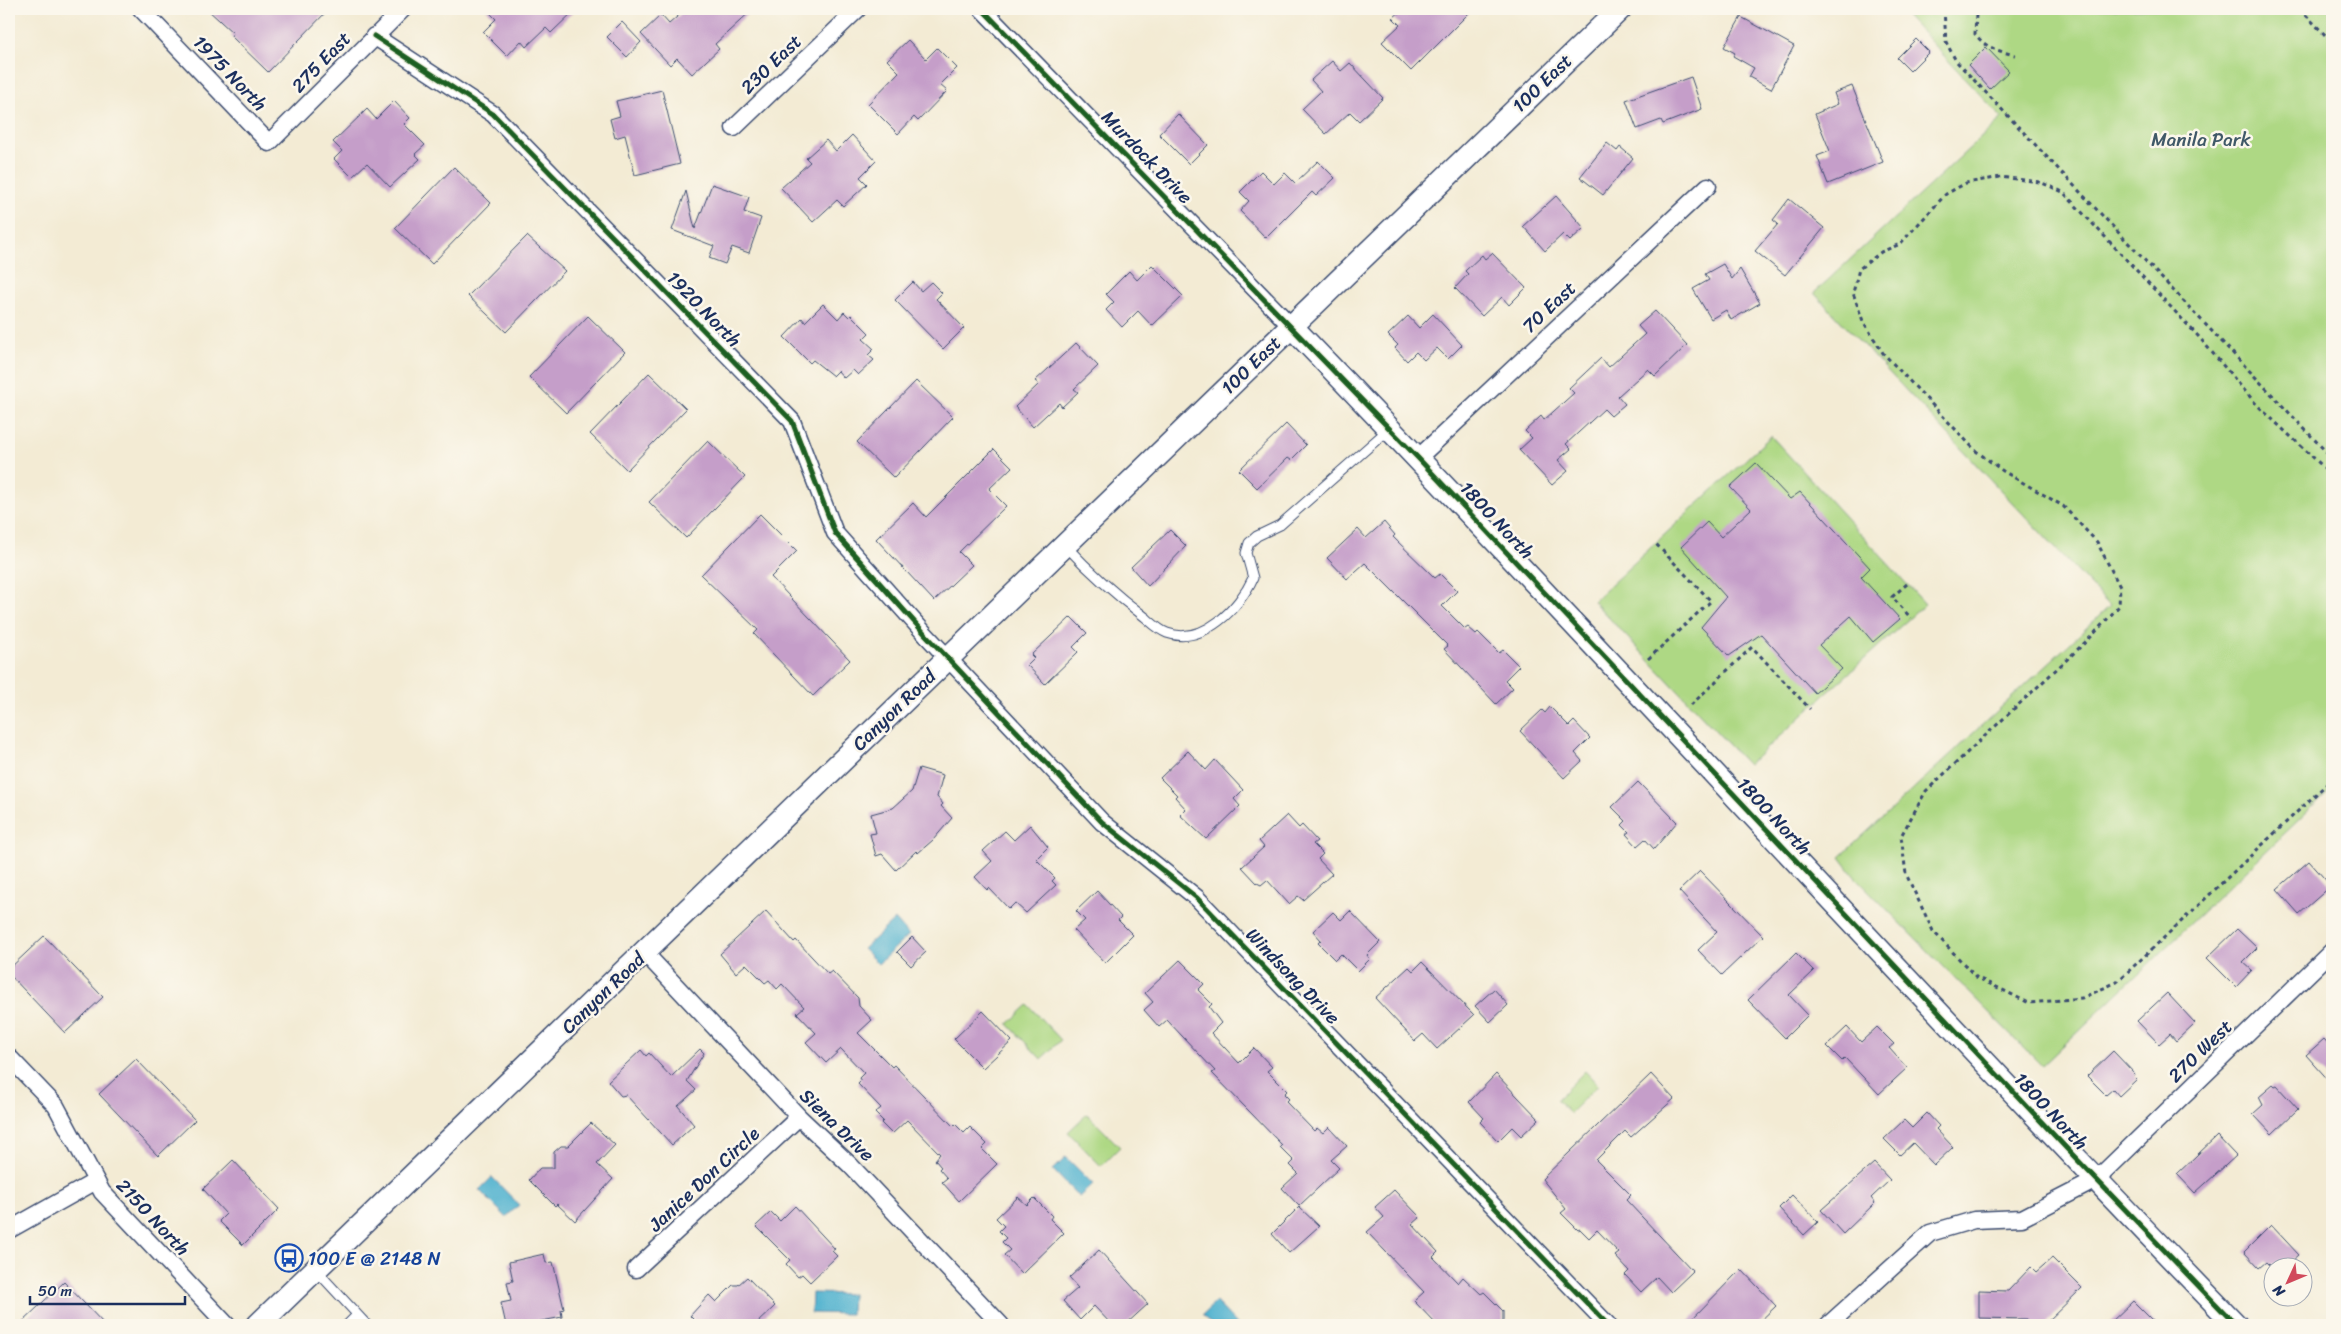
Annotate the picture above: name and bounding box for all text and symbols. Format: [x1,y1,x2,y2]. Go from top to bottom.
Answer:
street label: 275 East [283,23,359,101]
street label: 230 East [732,26,810,102]
street label: 1975 North [185,27,275,119]
street label: 100 East [1504,45,1580,121]
street label: Murdock Drive [1093,102,1201,212]
park label: Manila Park [2151,123,2252,156]
street label: 1920 North [659,263,749,355]
street label: 70 East [1514,273,1584,341]
street label: 100 East [1213,327,1289,403]
street label: 1800 North [1452,473,1542,567]
street label: Canyon Road [844,660,945,759]
street label: 1800 North [1729,769,1819,863]
street label: Windsong Drive [1238,919,1349,1033]
street label: Canyon Road [553,943,654,1042]
street label: 270 West [2160,1011,2240,1091]
street label: 1800 North [2006,1064,2096,1158]
street label: Siena Drive [791,1080,883,1170]
street label: Janice Don Circle [640,1118,767,1240]
street label: 2150 North [108,1170,198,1264]
place label: 100 E @ 2148 N [308,1242,441,1275]
bus stop icon: 100 E @ 2148 N [274,1243,304,1273]
north arrow [2264,1256,2314,1306]
scale bar [30,1274,185,1306]
text: 50 m [38,1278,73,1304]
text: N [2266,1278,2292,1304]

